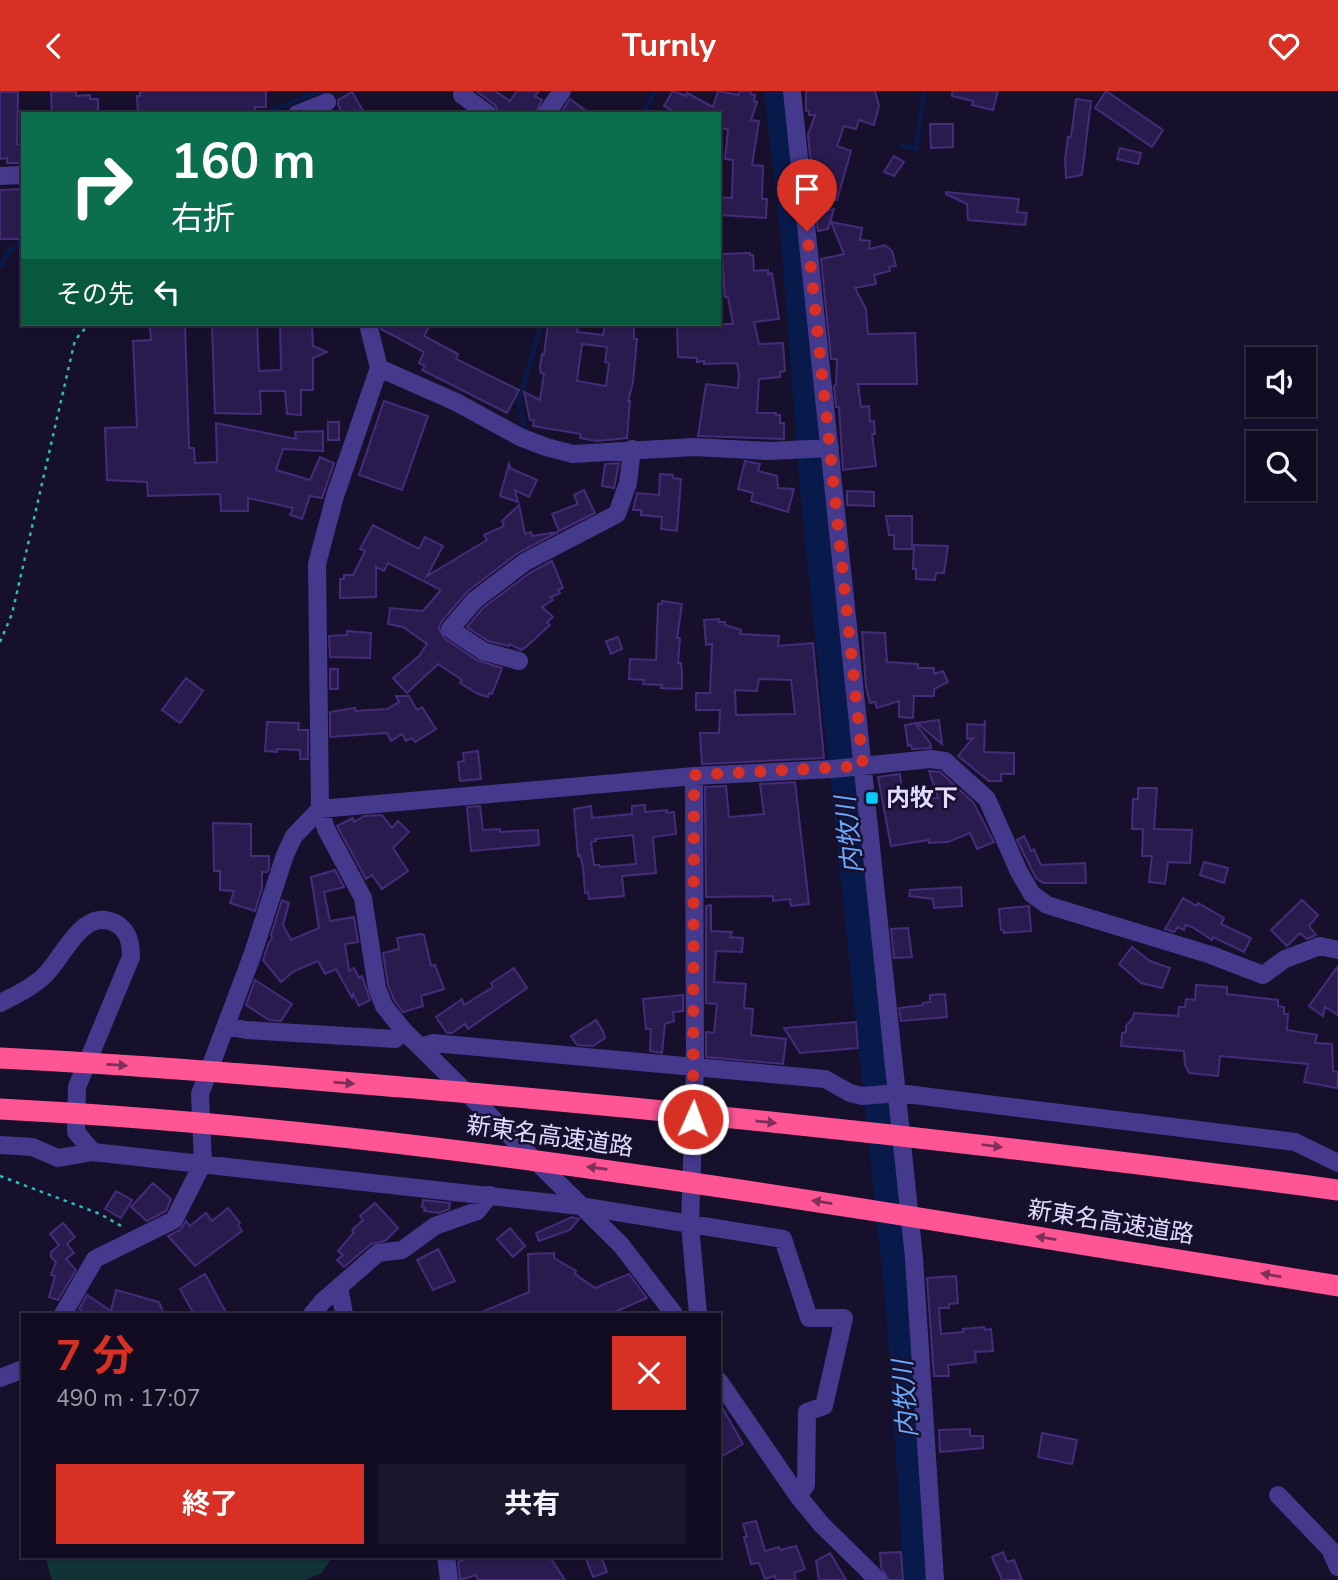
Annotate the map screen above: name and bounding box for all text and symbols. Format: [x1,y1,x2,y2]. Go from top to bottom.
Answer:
text: Turnly [622,24,716,67]
icon: back [35,27,73,65]
icon: heart [1265,27,1303,65]
text: 160 m [171,128,315,195]
icon: right [56,140,147,231]
pin [777,159,837,231]
icon: arrive [788,170,826,208]
text: 右折 [171,197,235,240]
icon: left [148,273,186,311]
text: その先 [56,277,134,312]
map controls [1246,347,1316,501]
button: sound [1246,347,1316,417]
button: search [1246,431,1316,501]
place label: 内牧下 [886,782,958,814]
marker: 内牧下 [864,790,880,806]
water label: 内牧川 [828,791,871,876]
one-way arrow [106,1060,128,1071]
one-way arrow [333,1078,355,1089]
position arrow [656,1082,730,1156]
street label: 新東名高速道路 [465,1108,635,1164]
one-way arrow [755,1116,777,1127]
one-way arrow [981,1141,1003,1152]
one-way arrow [585,1163,607,1174]
street label: 新東名高速道路 [1026,1193,1196,1251]
one-way arrow [810,1196,832,1207]
one-way arrow [1035,1232,1057,1243]
one-way arrow [1260,1269,1282,1280]
text: 7 分 [56,1328,135,1385]
button: close [612,1336,686,1410]
water label: 内牧川 [885,1356,926,1439]
text: 490 m · 17:07 [56,1383,201,1414]
button: 終了 [56,1464,364,1544]
button: 共有 [378,1464,686,1544]

